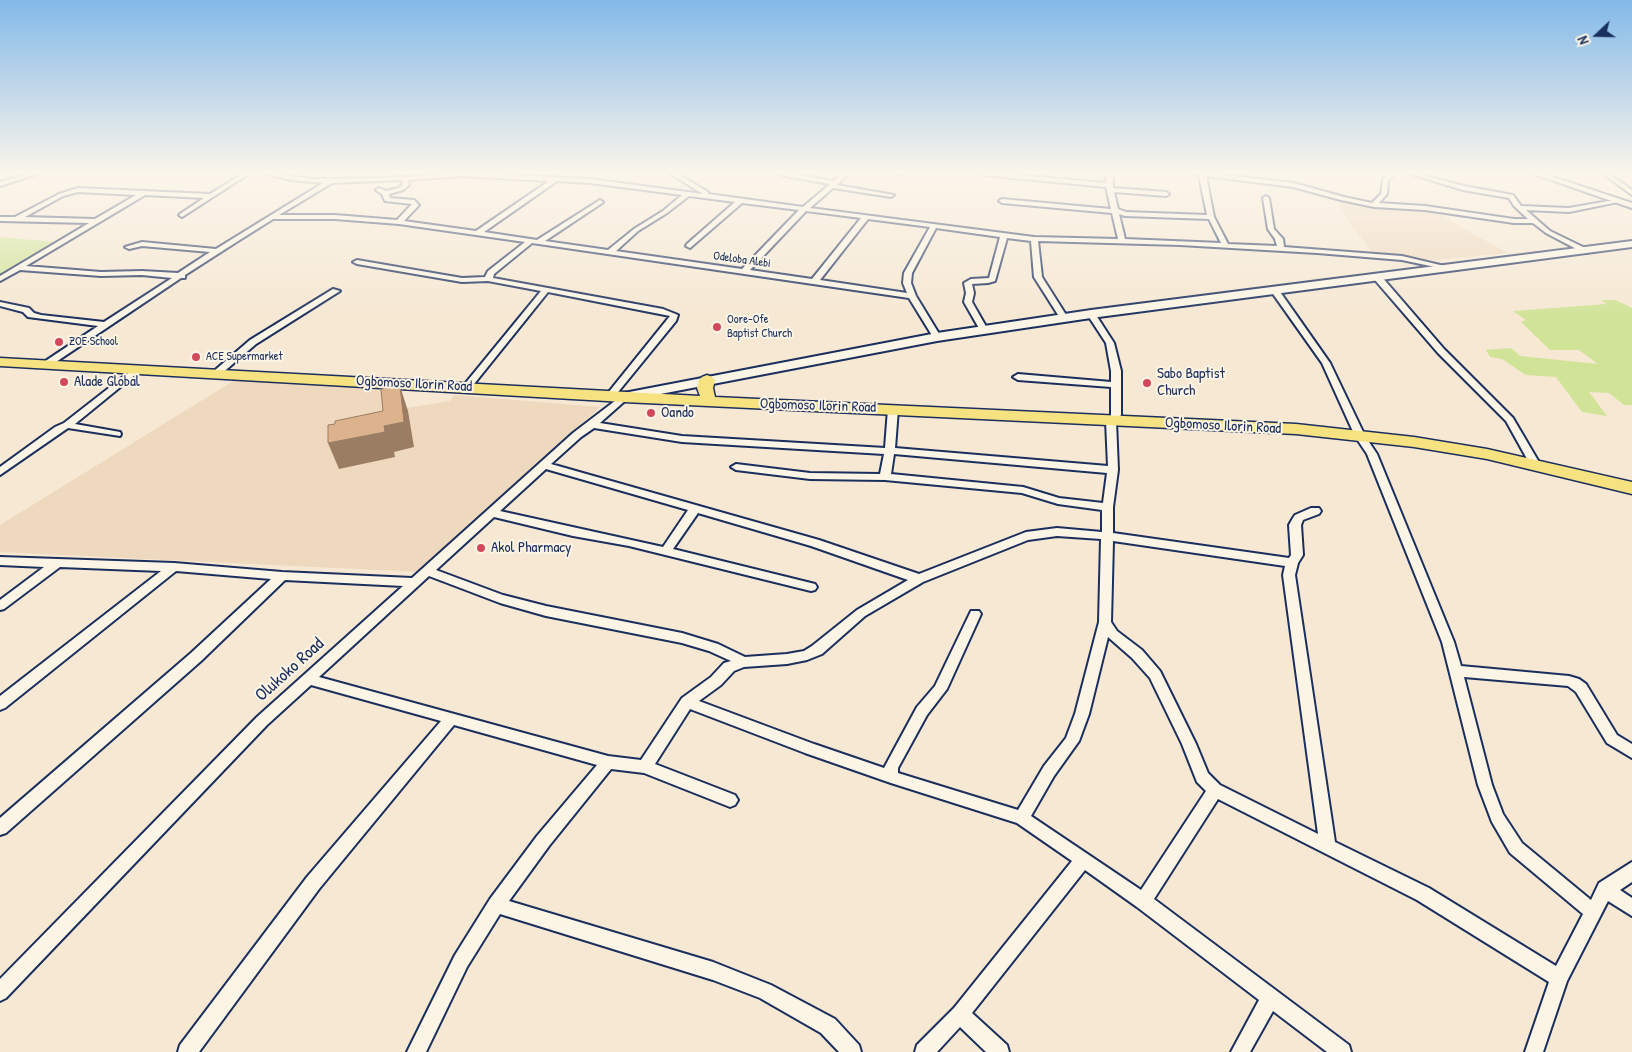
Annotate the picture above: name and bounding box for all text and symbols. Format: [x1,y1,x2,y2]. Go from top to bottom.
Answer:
north arrow [1572,10,1622,60]
text: N [1572,34,1593,47]
street label: Odeloba Alebi [712,249,772,271]
place label: Oore-Ofe Baptist Church [727,313,792,341]
marker: Oore-Ofe Baptist Church [711,321,723,333]
place label: ZOE School [69,335,118,349]
marker: ZOE School [53,336,65,348]
place label: ACE Supermarket [206,350,283,364]
marker: ACE Supermarket [190,351,202,363]
place label: Sabo Baptist Church [1157,365,1225,400]
street label: Ogbomoso Ilorin Road [355,372,473,396]
place label: Alade Global [74,373,140,391]
marker: Alade Global [58,376,70,388]
marker: Sabo Baptist Church [1141,377,1153,389]
street label: Ogbomoso Ilorin Road [760,395,876,417]
place label: Oando [661,404,694,422]
marker: Oando [645,407,657,419]
street label: Ogbomoso Ilorin Road [1164,414,1282,438]
place label: Akol Pharmacy [491,539,571,557]
marker: Akol Pharmacy [475,542,487,554]
street label: Olukoko Road [251,634,329,706]

